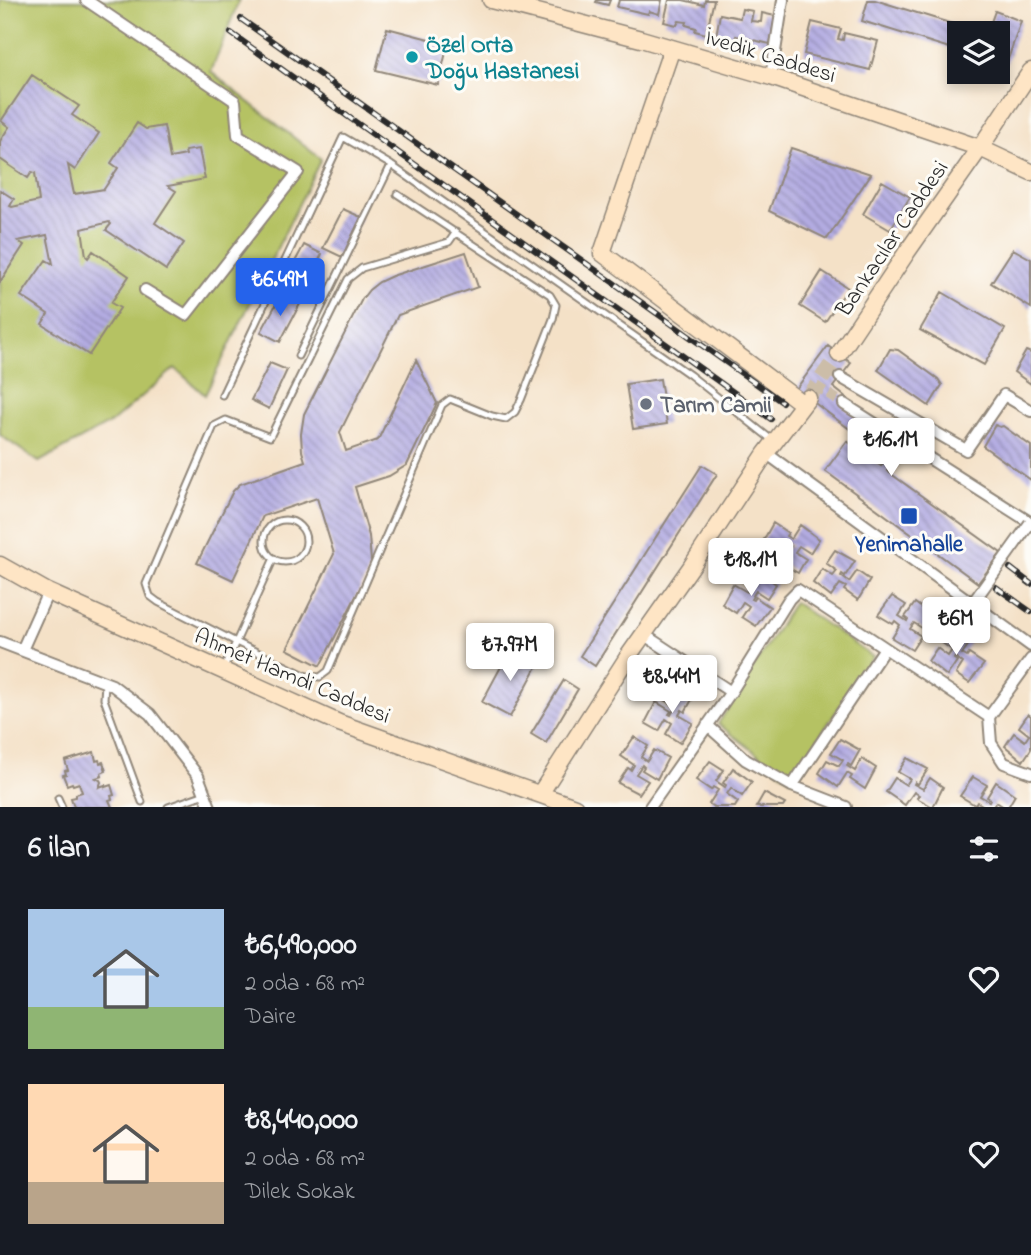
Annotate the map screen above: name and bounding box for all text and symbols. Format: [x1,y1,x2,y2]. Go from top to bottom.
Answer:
map controls [947,21,1010,84]
button: layers [947,21,1010,84]
street label: İvedik Caddesi [701,22,840,93]
place label: Özel Orta Doğu Hastanesi [425,30,579,91]
marker: Özel Orta Doğu Hastanesi [404,49,420,65]
street label: Bankacılar Caddesi [828,155,958,325]
pin: ₺6.49M [223,258,337,318]
text: ₺6.49M [252,264,308,297]
place label: Tarım Camii [660,390,772,423]
marker: Tarım Camii [638,396,654,412]
pin: ₺16.1M [834,419,948,478]
text: ₺16.1M [864,424,918,457]
marker: Yenimahalle [899,506,919,526]
place label: Yenimahalle [854,529,964,562]
pin: ₺18.1M [694,538,808,598]
text: ₺18.1M [724,544,778,577]
pin: ₺6M [922,598,990,657]
text: ₺6M [938,603,974,636]
street label: Ahmet Hamdi Caddesi [189,621,395,734]
pin: ₺7.97M [453,624,567,683]
text: ₺7.97M [482,629,538,662]
pin: ₺8.44M [615,656,729,715]
text: ₺8.44M [643,661,701,694]
text: 6 ilan [28,827,90,871]
icon: filters [965,830,1003,868]
text: ₺6,490,000 [245,924,357,968]
icon: home [84,937,168,1021]
icon: heart [965,960,1003,998]
text: 2 oda · 68 m² [245,968,365,1001]
text: Daire [245,1001,296,1034]
text: ₺8,440,000 [245,1099,358,1143]
icon: home [84,1112,168,1196]
icon: heart [965,1135,1003,1173]
text: 2 oda · 68 m² [245,1143,365,1176]
text: Dilek Sokak [245,1176,355,1209]

